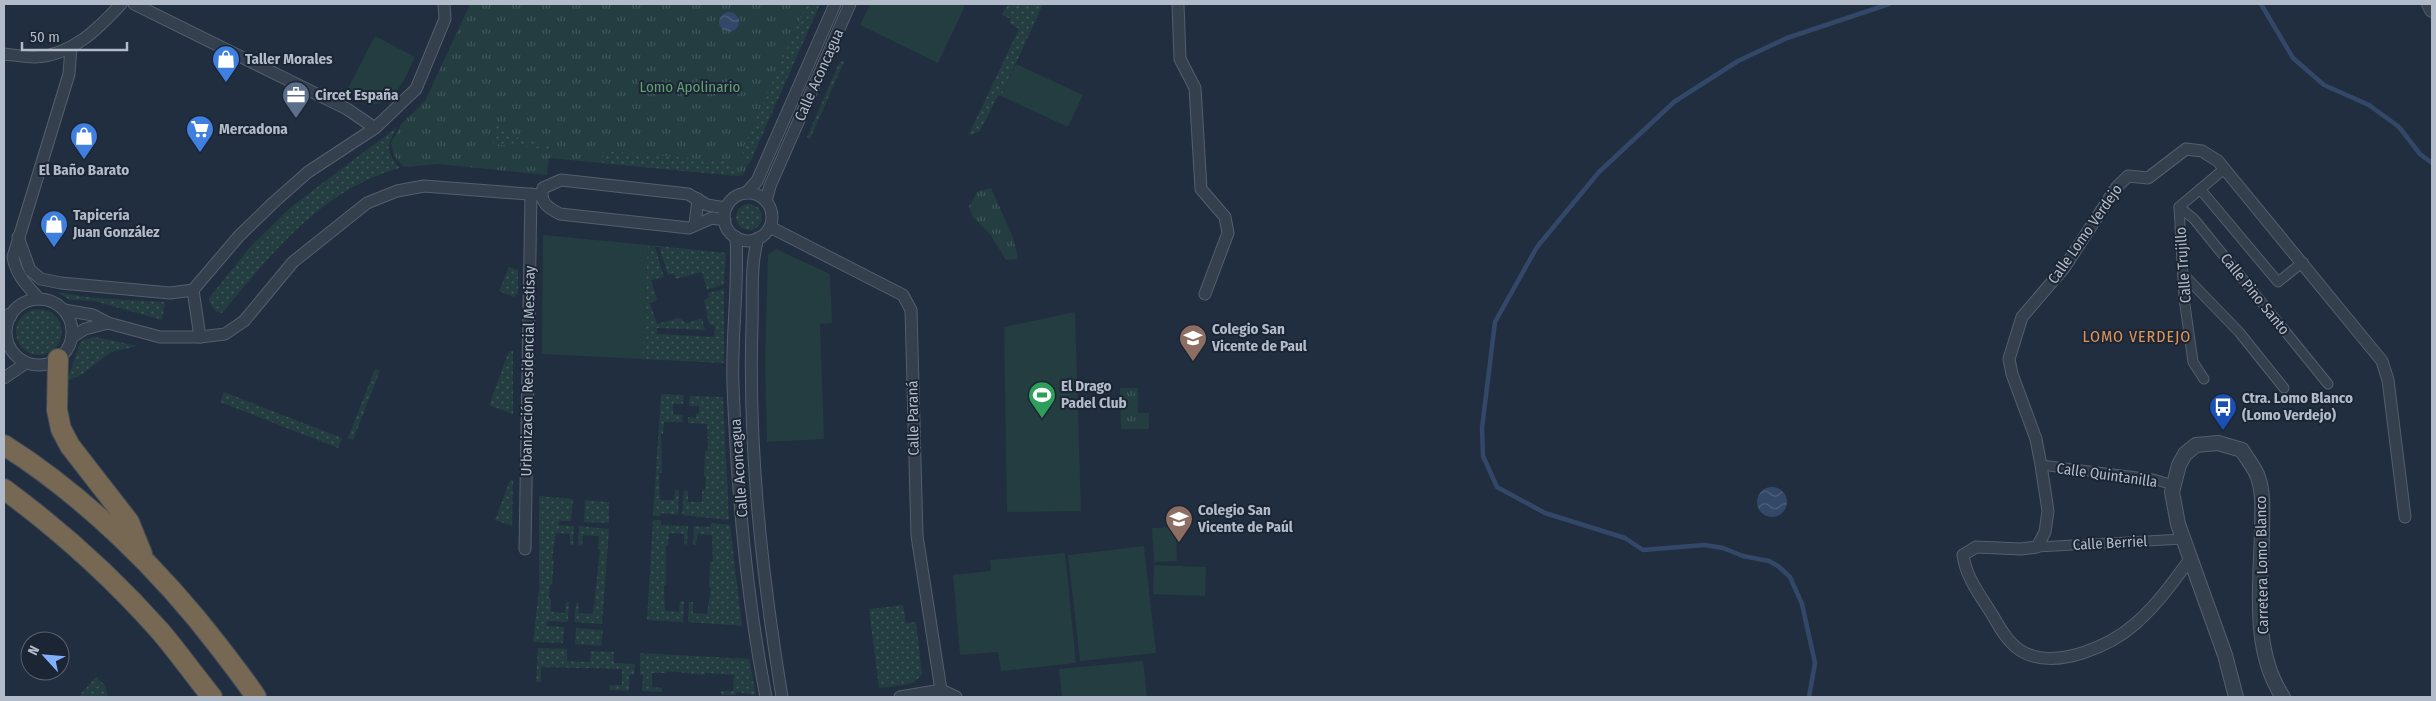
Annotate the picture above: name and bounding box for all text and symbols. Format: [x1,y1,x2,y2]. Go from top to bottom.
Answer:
scale bar [22,20,128,52]
street label: Calle Aconcagua [791,26,847,124]
text: 50 m [30,28,60,46]
shop icon: Taller Morales [211,44,241,83]
place label: Taller Morales [245,50,333,68]
park label: Lomo Apolinario [640,78,741,96]
office icon: Circet España [281,80,311,119]
place label: Circet España [315,86,399,104]
supermarket icon: Mercadona [185,114,215,153]
place label: Mercadona [219,120,288,138]
shop icon: El Baño Barato [69,121,99,160]
place label: El Baño Barato [39,161,129,179]
street label: Calle Lomo Verdejo [2044,181,2126,287]
place label: Tapicería Juan González [72,206,160,241]
shop icon: Tapicería Juan González [39,209,69,248]
street label: Calle Trujillo [2171,226,2195,304]
street label: Calle Pino Santo [2217,250,2293,338]
street label: Urbanización Residencial Mestisay [517,265,539,476]
place label: Colegio San Vicente de Paul [1211,320,1308,355]
school or university icon: Colegio San Vicente de Paul [1178,323,1208,362]
district label: LOMO VERDEJO [2083,327,2191,346]
place label: El Drago Padel Club [1061,377,1127,412]
street label: Calle Paraná [903,380,923,456]
sports icon: El Drago Padel Club [1027,380,1057,419]
place label: Ctra. Lomo Blanco (Lomo Verdejo) [2242,389,2353,424]
bus stop icon: Ctra. Lomo Blanco (Lomo Verdejo) [2208,392,2238,431]
street label: Calle Aconcagua [727,418,751,518]
street label: Calle Quintanilla [2056,459,2158,491]
street label: Carretera Lomo Blanco [2252,495,2272,634]
place label: Colegio San Vicente de Paúl [1197,501,1294,536]
school or university icon: Colegio San Vicente de Paúl [1164,504,1194,543]
street label: Calle Berriel [2072,532,2148,554]
north arrow [20,631,70,681]
text: N [24,643,43,658]

